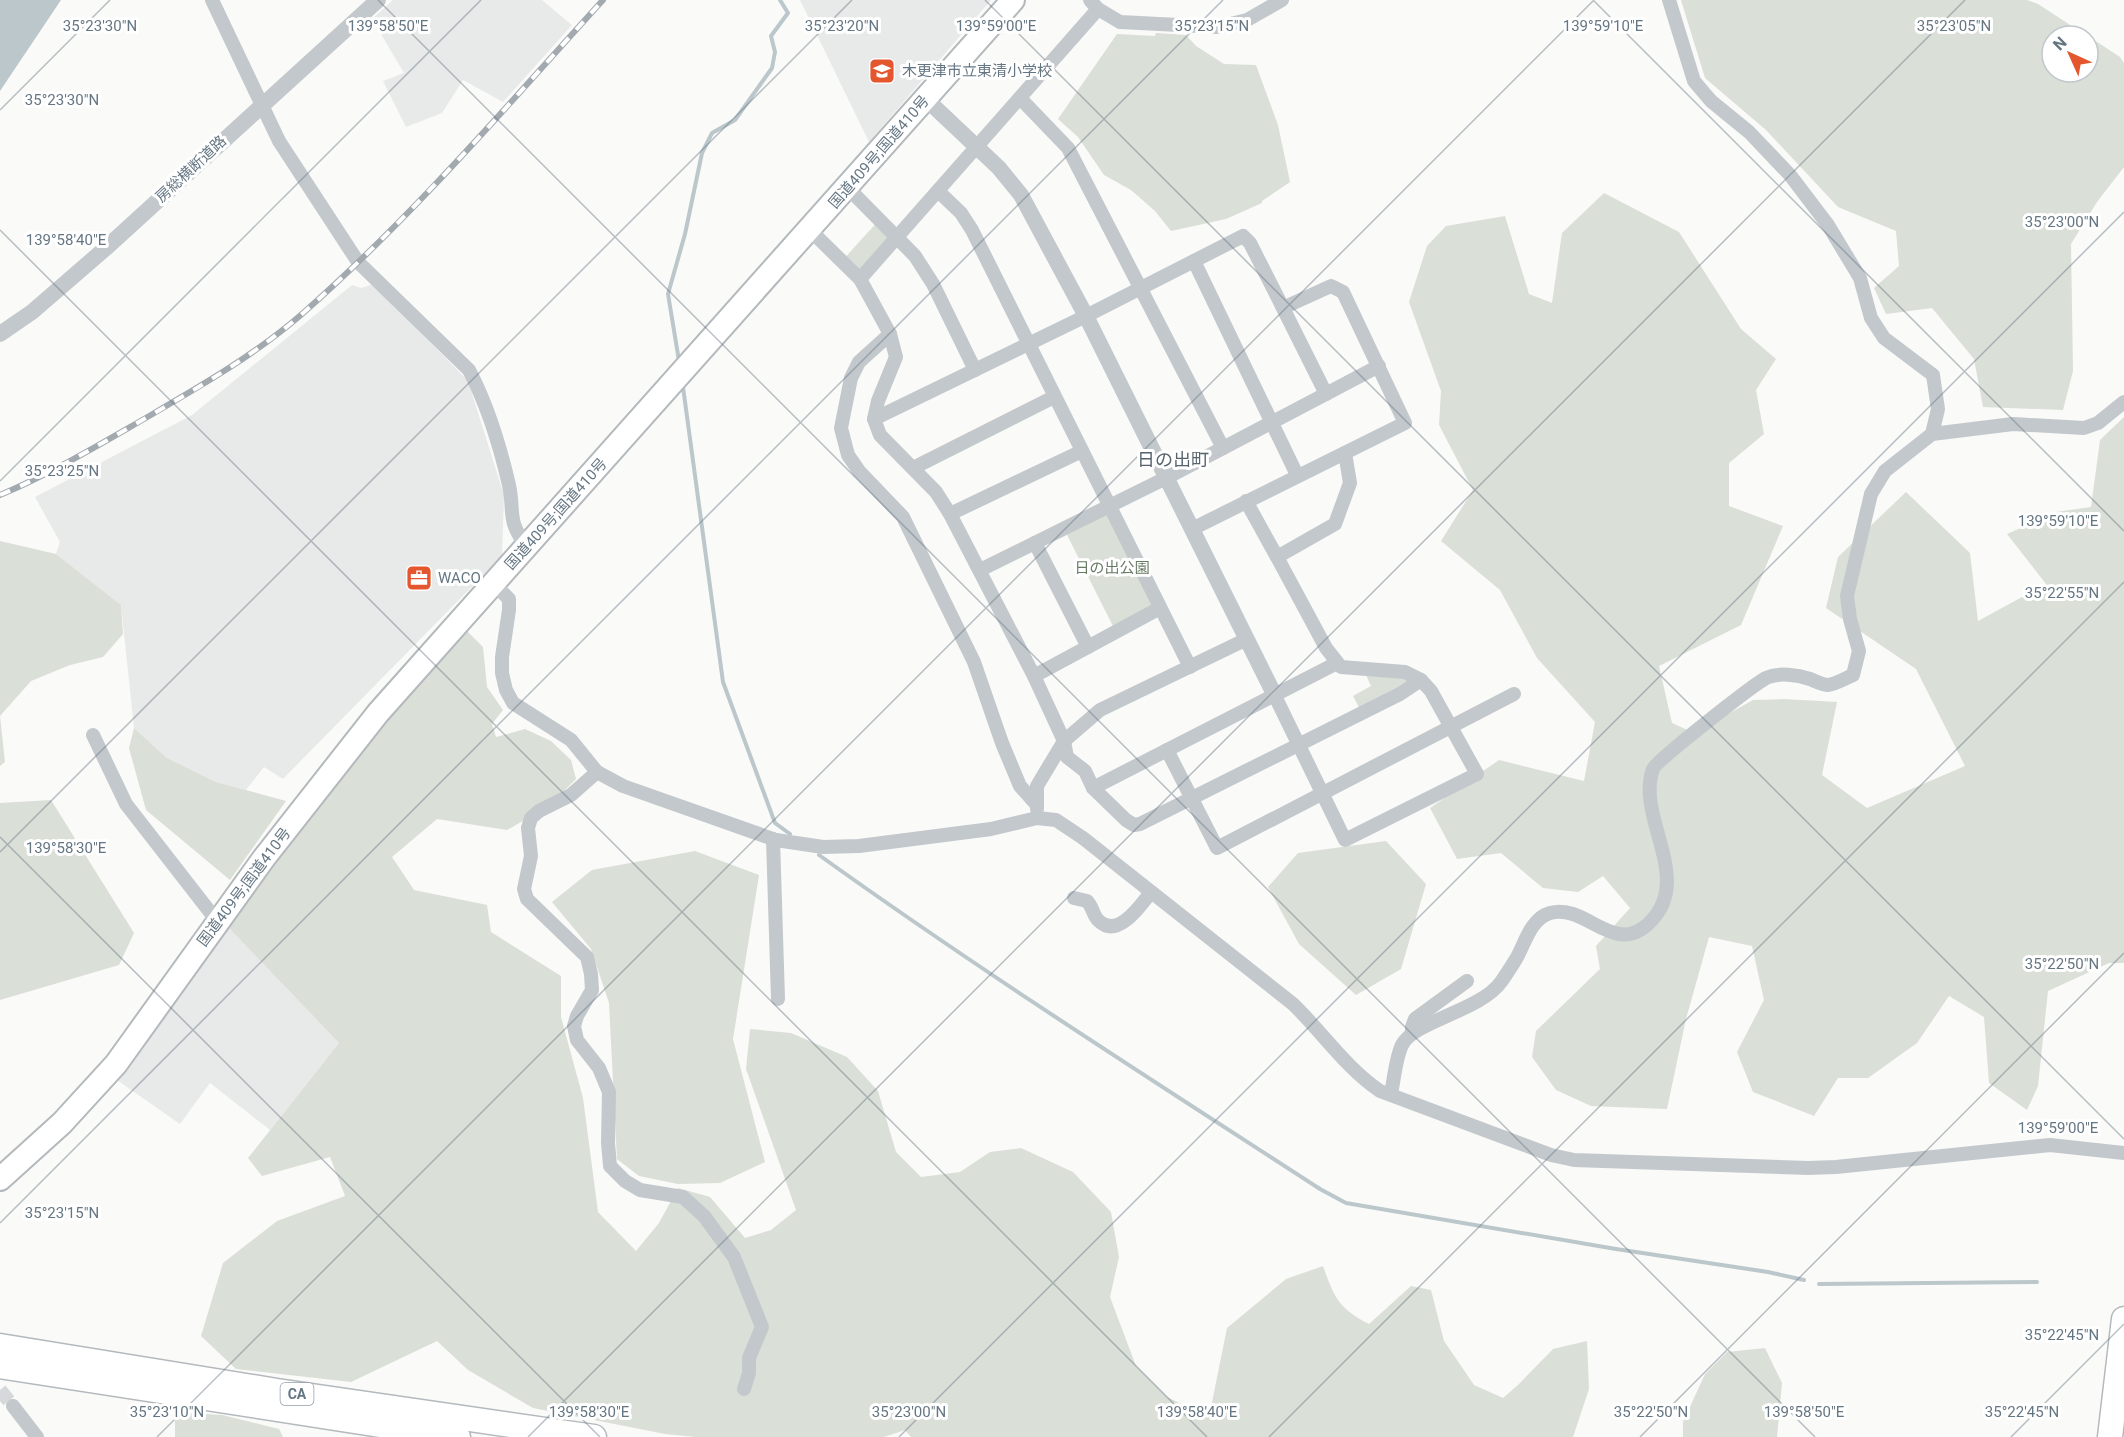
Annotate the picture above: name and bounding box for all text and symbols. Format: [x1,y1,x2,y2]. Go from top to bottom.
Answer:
text: 35°23'30"N [63,17,137,35]
text: 139°58'50"E [348,17,429,35]
text: 35°23'20"N [805,17,879,35]
text: 139°59'00"E [956,17,1037,35]
text: 35°23'15"N [1175,17,1249,35]
text: 139°59'10"E [1563,17,1644,35]
text: 35°23'05"N [1917,17,1991,35]
north arrow [2040,24,2100,84]
text: N [2049,33,2070,54]
school or university icon: 木更津市立東清小学校 [867,56,897,86]
place label: 木更津市立東清小学校 [902,62,1052,80]
text: 35°23'30"N [25,91,99,109]
street label: 国道409号;国道410号 [825,92,933,212]
street label: 房総横断道路 [152,132,230,206]
text: 35°23'00"N [2025,213,2099,231]
text: 139°58'40"E [26,231,107,249]
district label: 日の出町 [1137,449,1209,470]
street label: 国道409号;国道410号 [501,455,611,573]
text: 35°23'25"N [25,462,99,480]
text: 139°59'10"E [2018,512,2099,530]
park label: 日の出公園 [1074,559,1150,577]
office icon: WACO [404,563,434,593]
place label: WACO [438,569,481,587]
text: 35°22'55"N [2025,584,2099,602]
street label: 国道409号;国道410号 [194,824,294,950]
text: 139°58'30"E [26,839,107,857]
text: 35°22'50"N [2025,955,2099,973]
text: 139°59'00"E [2018,1119,2099,1137]
text: 35°23'15"N [25,1204,99,1222]
text: 35°22'45"N [2025,1326,2099,1344]
road number: CA [280,1383,314,1405]
text: 35°23'10"N [130,1403,204,1421]
text: 139°58'30"E [549,1403,630,1421]
text: 35°23'00"N [872,1403,946,1421]
text: 139°58'40"E [1157,1403,1238,1421]
text: 35°22'50"N [1614,1403,1688,1421]
text: 139°58'50"E [1764,1403,1845,1421]
text: 35°22'45"N [1985,1403,2059,1421]

